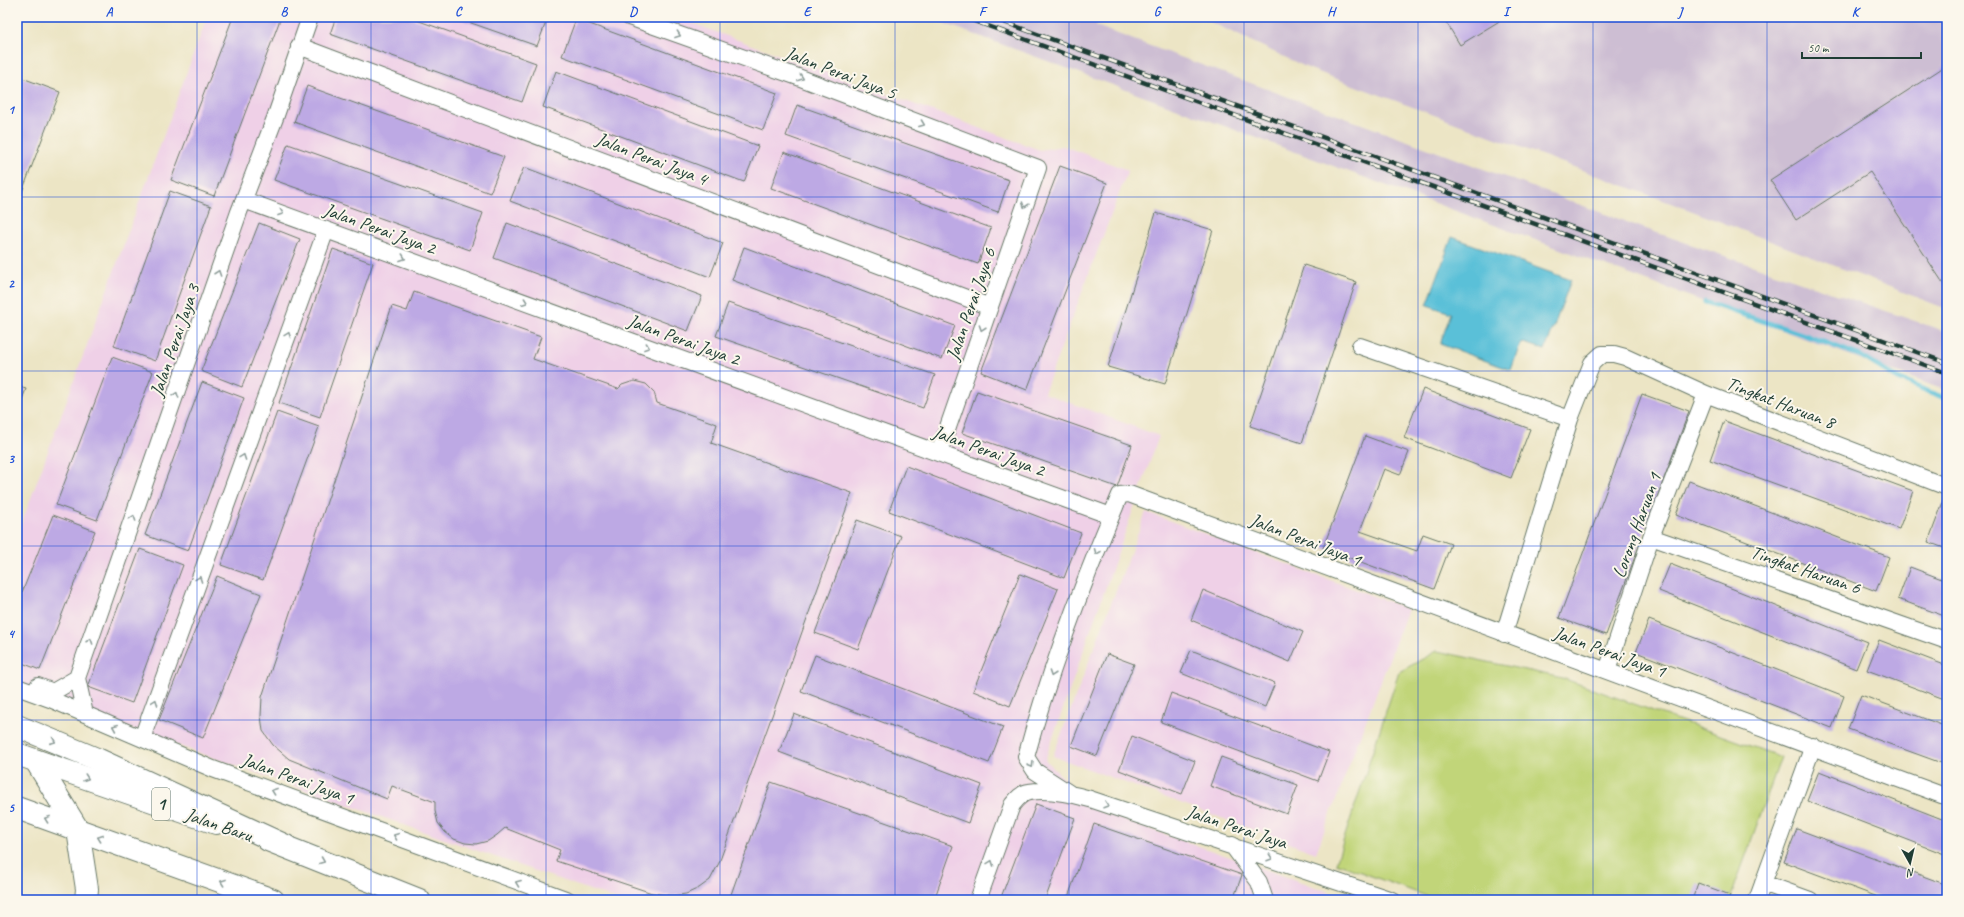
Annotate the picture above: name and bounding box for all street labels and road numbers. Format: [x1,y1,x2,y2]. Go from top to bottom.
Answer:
street label: Jalan Perai Jaya 5 [781,40,901,106]
street label: Jalan Perai Jaya 4 [592,126,713,192]
street label: Jalan Perai Jaya 2 [319,197,440,261]
street label: Jalan Perai Jaya 6 [940,244,1002,365]
street label: Jalan Perai Jaya 3 [144,280,206,401]
street label: Jalan Perai Jaya 2 [623,308,744,372]
street label: Tingkat Haruan 8 [1723,371,1841,436]
street label: Jalan Perai Jaya 2 [928,419,1049,483]
street label: Lorong Haruan 1 [1607,468,1668,581]
street label: Jalan Perai Jaya 1 [1246,507,1366,573]
street label: Tingkat Haruan 6 [1748,540,1865,600]
street label: Jalan Perai Jaya 1 [1549,620,1670,684]
street label: Jalan Perai Jaya 1 [237,747,358,811]
road number: 1 [152,788,170,820]
street label: Jalan Perai Jaya [1182,799,1292,855]
street label: Jalan Baru [181,802,256,848]

